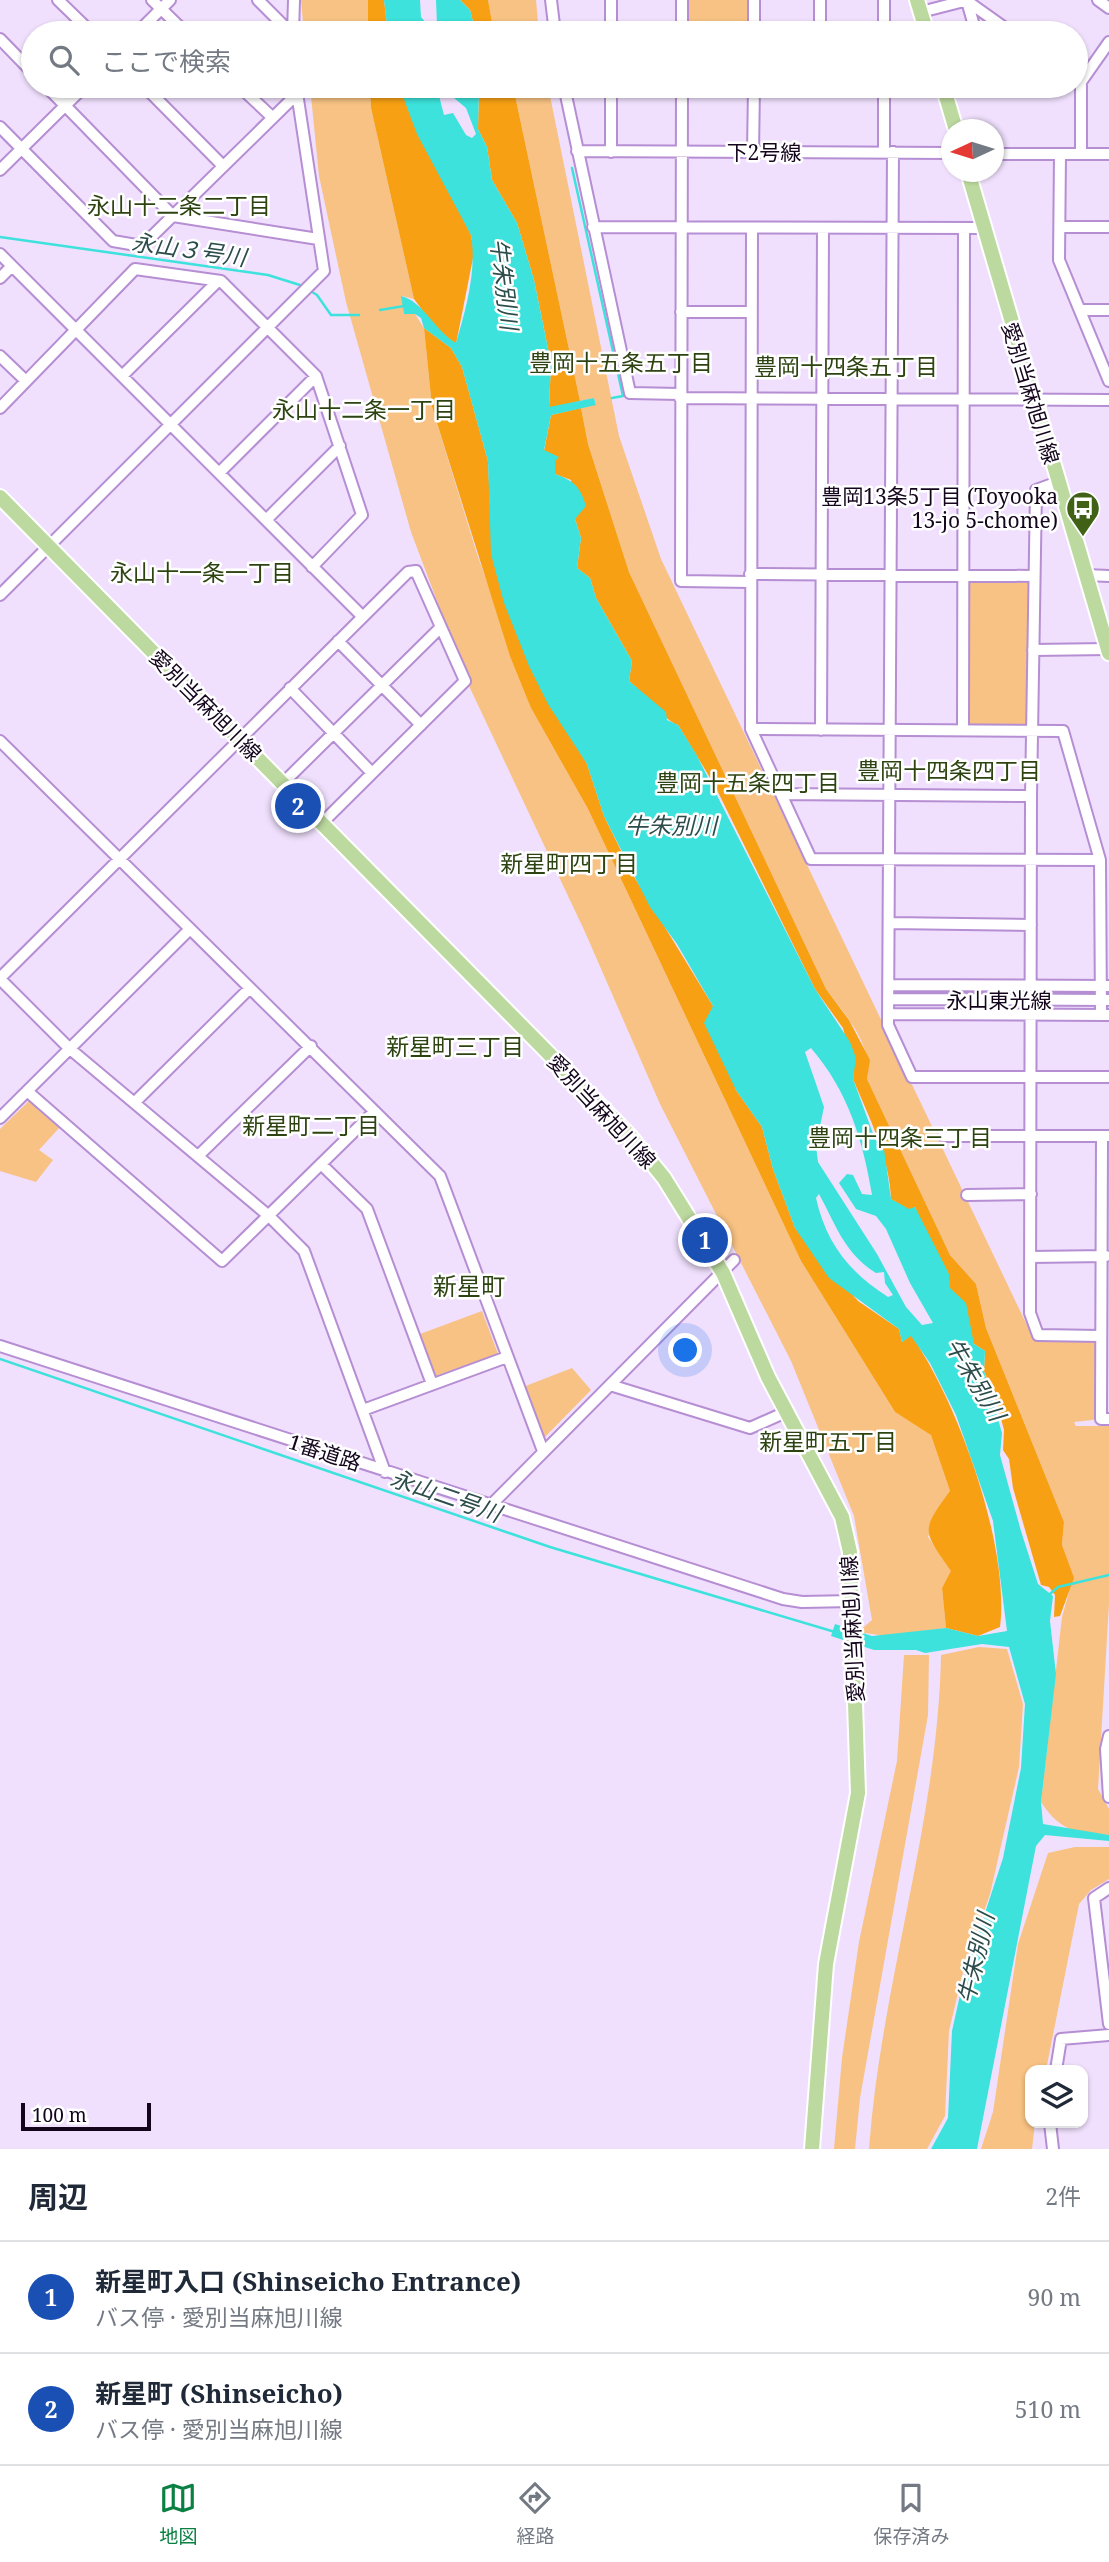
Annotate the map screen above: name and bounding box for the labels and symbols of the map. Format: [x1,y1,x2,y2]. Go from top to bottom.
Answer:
north arrow [941,119,1004,182]
street label: 下2号線 [727,138,801,166]
district label: 永山十二条二丁目 [87,189,271,221]
water label: 永山３号川 [130,225,251,273]
water label: 牛朱別川 [484,236,527,335]
street label: 愛別当麻旭川線 [996,319,1066,467]
district label: 豊岡十五条五丁目 [529,346,713,378]
district label: 豊岡十四条五丁目 [754,350,938,382]
district label: 永山十二条一丁目 [272,393,456,425]
place label: 豊岡13条5丁目 (Toyooka 13-jo 5-chome) [821,482,1058,534]
bus stop icon: 豊岡13条5丁目 (Toyooka 13-jo 5-chome) [1064,489,1102,538]
district label: 永山十一条一丁目 [110,556,294,588]
street label: 愛別当麻旭川線 [144,643,268,767]
district label: 豊岡十四条四丁目 [857,754,1041,786]
district label: 豊岡十五条四丁目 [656,766,840,798]
pin: 2 [275,780,321,832]
water label: 牛朱別川 [625,809,720,841]
district label: 新星町四丁目 [500,847,638,879]
street label: 永山東光線 [947,986,1052,1014]
district label: 新星町三丁目 [386,1030,524,1062]
street label: 愛別当麻旭川線 [542,1048,662,1174]
district label: 新星町二丁目 [242,1109,380,1141]
district label: 豊岡十四条三丁目 [808,1121,992,1153]
pin: 1 [682,1214,728,1266]
district label: 新星町 [433,1269,505,1302]
water label: 牛朱別川 [939,1331,1015,1429]
your location [668,1333,702,1367]
district label: 新星町五丁目 [759,1425,897,1457]
street label: 1番道路 [285,1427,365,1477]
water label: 永山二号川 [386,1461,508,1530]
street label: 愛別当麻旭川線 [834,1555,870,1703]
water label: 牛朱別川 [949,1907,1002,2006]
scale bar [21,2100,150,2132]

